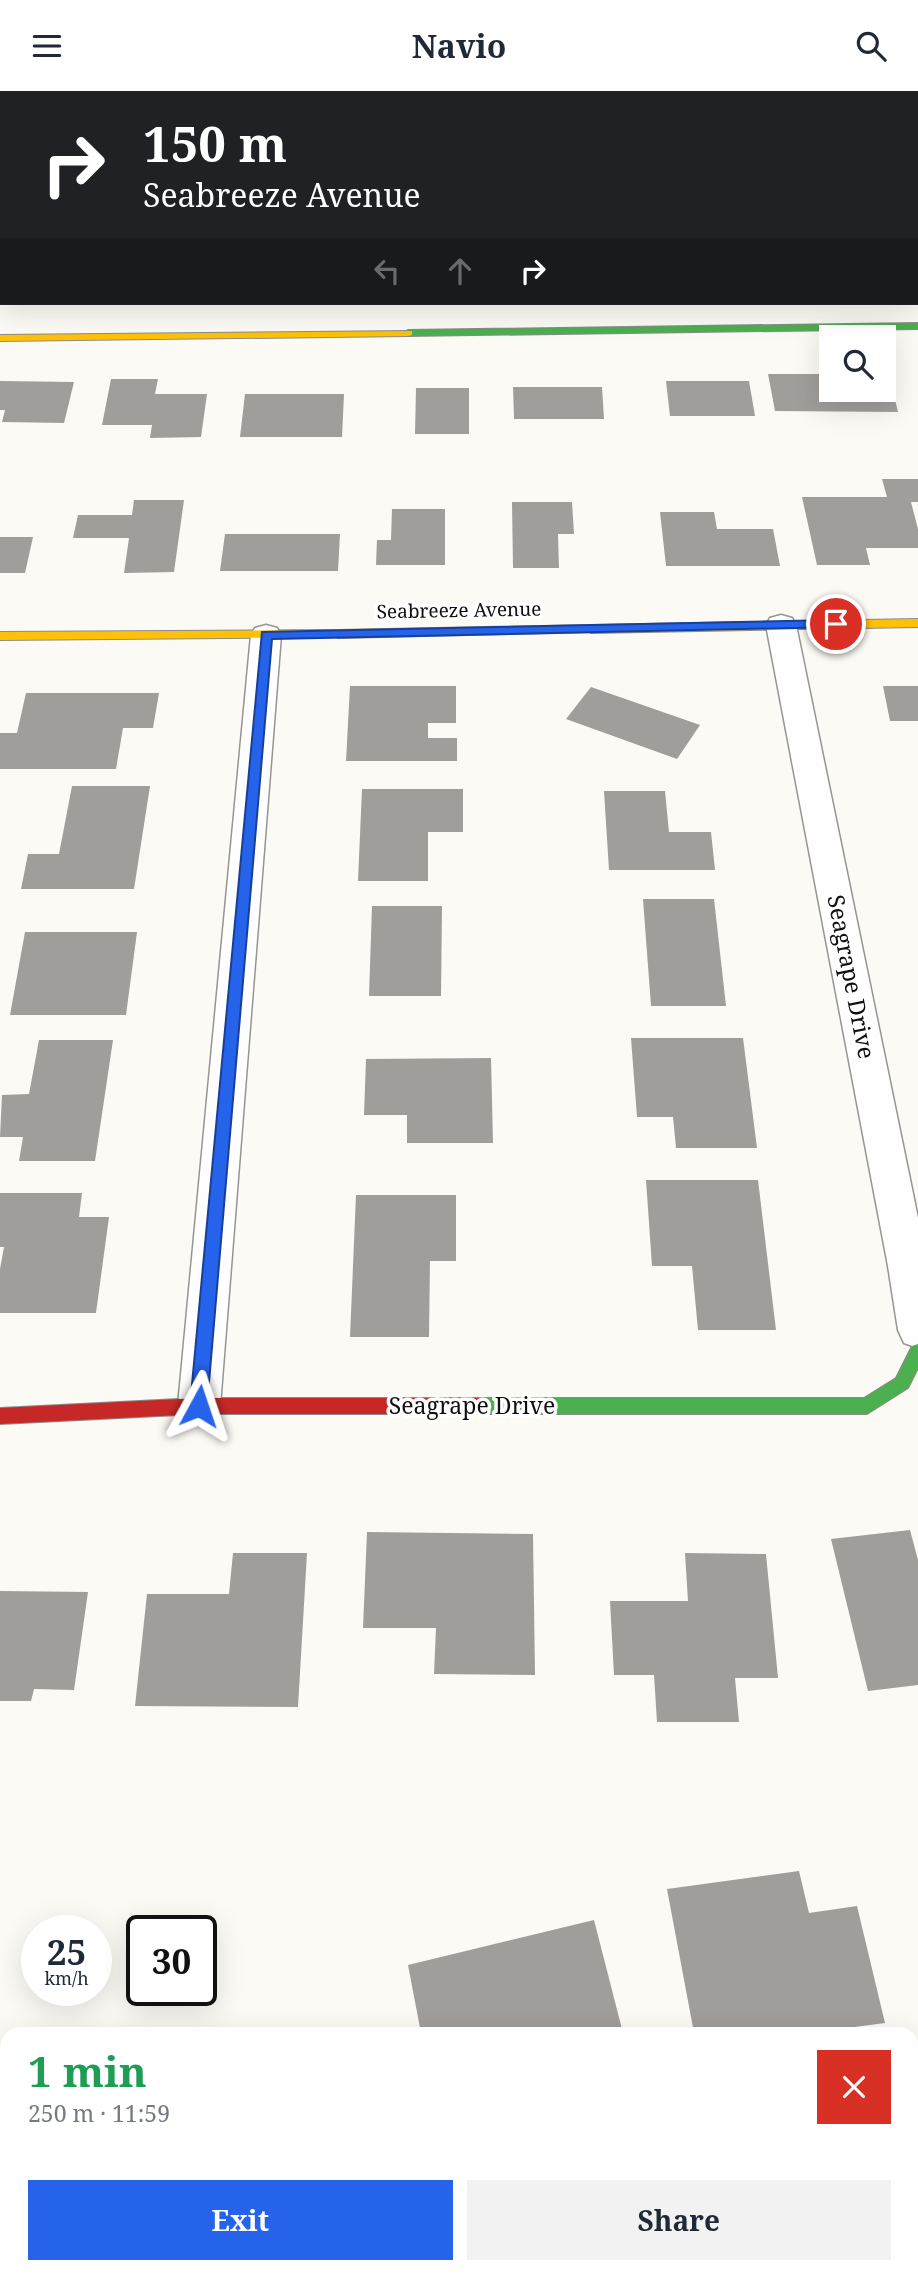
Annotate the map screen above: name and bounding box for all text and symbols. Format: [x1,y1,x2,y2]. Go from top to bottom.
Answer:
text: Navio [412,24,506,67]
icon: menu [28,27,66,65]
icon: search [852,27,890,65]
text: 150 m [143,110,287,176]
icon: right [28,119,119,210]
text: Seabreeze Avenue [143,173,421,216]
icon: left [368,252,406,290]
icon: ahead [441,252,479,290]
icon: right [514,252,552,290]
map controls [819,325,896,402]
button: search [819,325,896,402]
pin [806,594,866,654]
street label: Seabreeze Avenue [376,596,542,624]
icon: arrive [817,605,855,643]
street label: Seagrape Drive [820,892,884,1062]
position arrow [162,1369,236,1443]
street label: Seagrape Drive [389,1389,555,1421]
speed limit sign: 30 [126,1915,217,2006]
text: 25 [47,1928,86,1975]
text: km/h [44,1966,89,1990]
text: 1 min [28,2042,147,2099]
button: close [817,2050,891,2124]
text: 250 m · 11:59 [28,2097,170,2129]
button: Exit [28,2180,453,2260]
button: Share [467,2180,891,2260]

